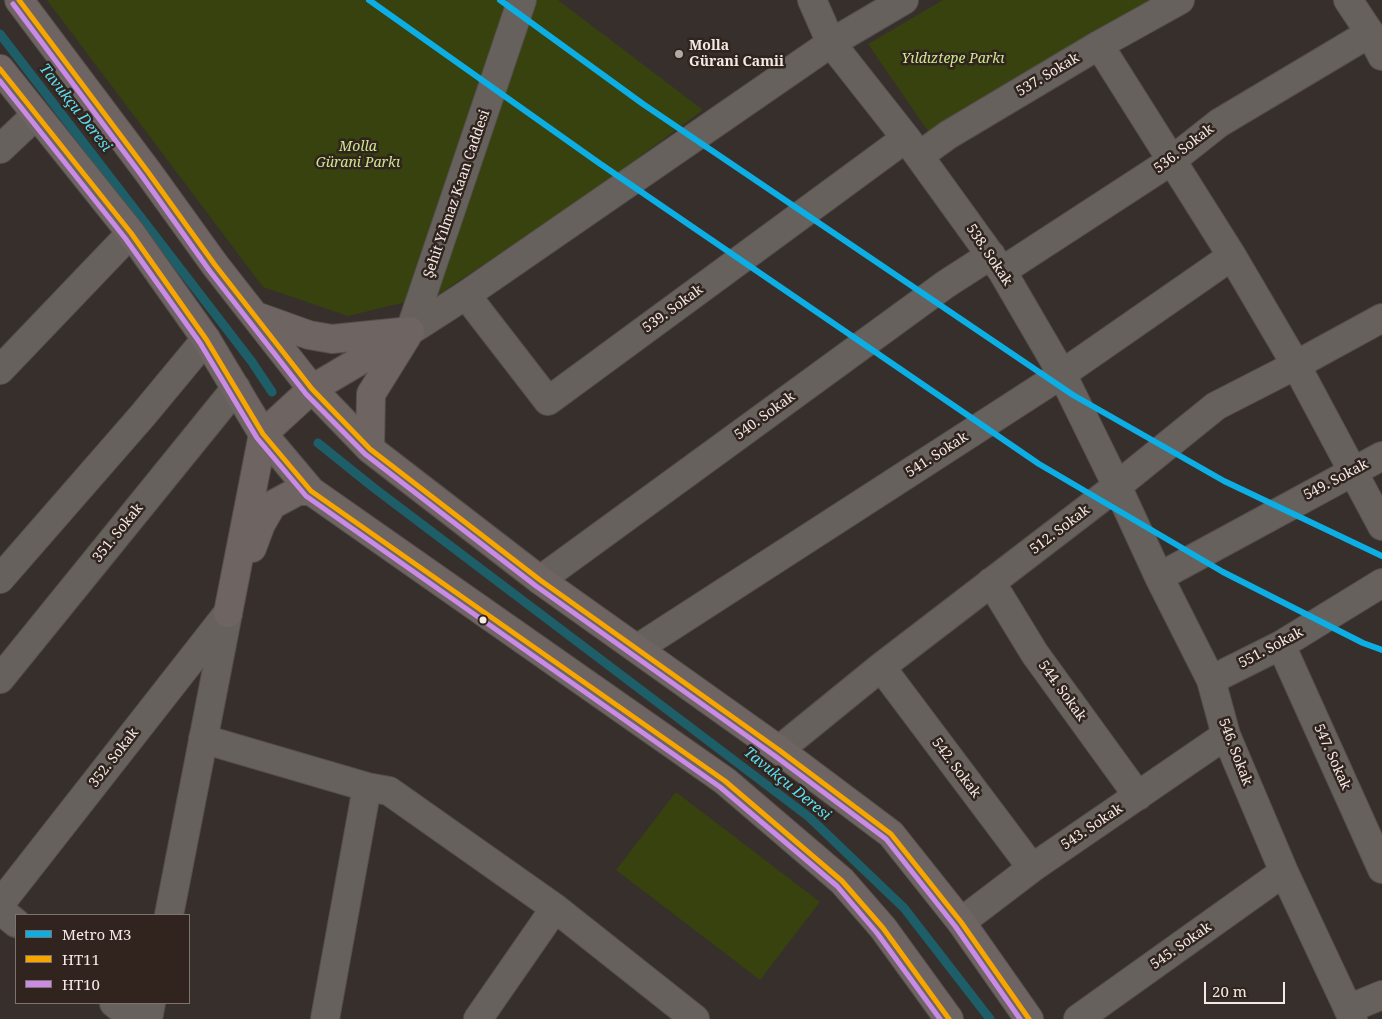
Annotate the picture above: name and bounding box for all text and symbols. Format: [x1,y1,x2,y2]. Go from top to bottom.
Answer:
place label: Molla Gürani Camii [689,38,784,70]
marker: Molla Gürani Camii [673,48,685,60]
street label: 537. Sokak [1013,50,1083,100]
park label: Yıldıztepe Parkı [901,51,1005,67]
water label: Tavukçu Deresi [35,60,115,156]
street label: Şehit Yılmaz Kaan Caddesi [420,108,494,280]
street label: 536. Sokak [1151,121,1217,177]
park label: Molla Gürani Parkı [316,139,400,172]
street label: 538. Sokak [962,221,1016,289]
street label: 539. Sokak [640,281,706,337]
street label: 540. Sokak [732,388,798,444]
street label: 541. Sokak [903,429,971,481]
street label: 549. Sokak [1301,456,1371,504]
street label: 351. Sokak [89,500,147,566]
street label: 512. Sokak [1027,502,1093,558]
unlabelled marker [478,615,488,625]
street label: 551. Sokak [1236,624,1306,672]
street label: 544. Sokak [1034,658,1090,724]
street label: 546. Sokak [1215,716,1255,788]
street label: 547. Sokak [1310,721,1354,793]
street label: 352. Sokak [86,725,142,791]
street label: 542. Sokak [928,735,984,801]
water label: Tavukçu Deresi [740,743,834,825]
street label: 543. Sokak [1058,800,1126,854]
legend [15,914,190,1004]
street label: 545. Sokak [1147,919,1215,973]
text: Metro M3 [62,924,131,944]
text: HT11 [62,949,100,969]
scale bar [1207,972,1288,1004]
text: HT10 [62,974,100,994]
text: 20 m [1212,981,1247,1001]

